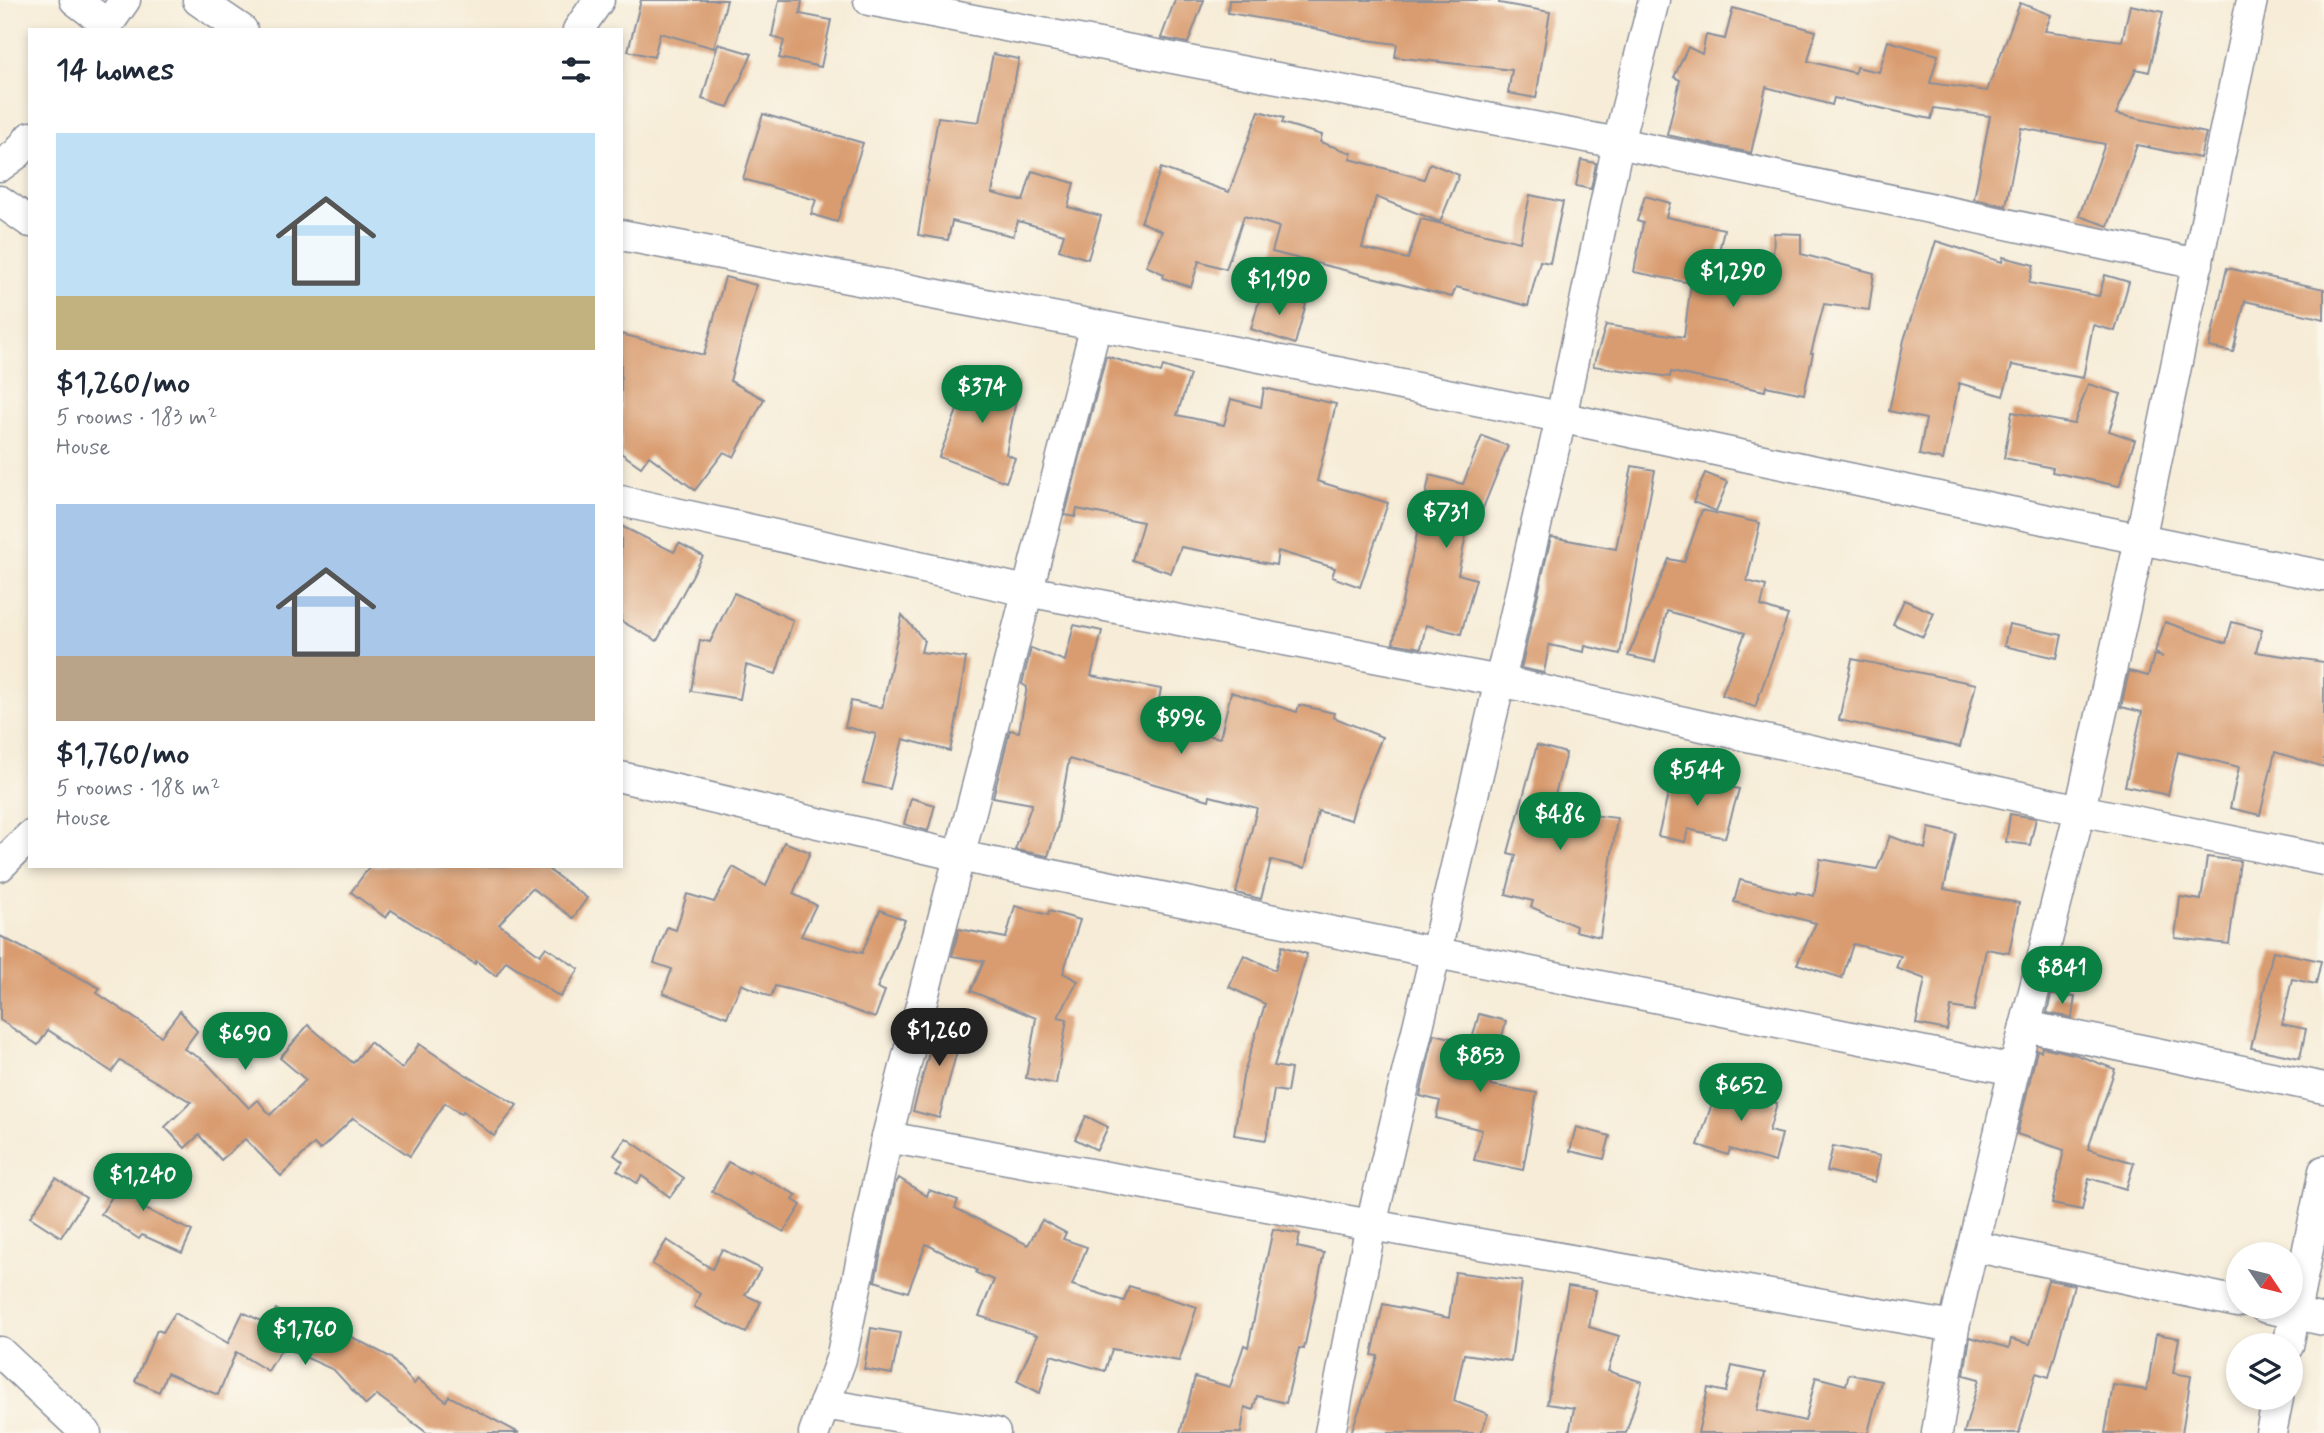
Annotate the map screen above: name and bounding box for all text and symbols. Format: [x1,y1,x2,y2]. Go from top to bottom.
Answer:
text: 14 homes [56,51,174,90]
icon: filters [557,51,595,89]
icon: home [263,178,389,304]
pin: $1,290 [1676,250,1790,309]
text: $1,290 [1700,257,1766,287]
pin: $1,190 [1222,258,1336,317]
text: $1,190 [1247,265,1311,295]
text: $1,260/mo [56,364,190,403]
pin: $374 [941,366,1023,425]
text: $374 [957,373,1007,403]
text: 5 rooms · 183 m² [56,403,217,433]
text: House [56,433,110,463]
pin: $731 [1405,490,1487,550]
text: $731 [1423,498,1469,528]
icon: home [263,549,389,675]
pin: $996 [1140,696,1222,756]
text: $996 [1156,704,1206,734]
text: $1,760/mo [56,735,189,774]
pin: $544 [1656,748,1738,808]
text: $544 [1670,756,1724,786]
text: 5 rooms · 188 m² [56,774,220,804]
pin: $486 [1519,792,1601,852]
text: $486 [1535,800,1585,830]
text: House [56,804,110,834]
pin: $841 [2021,946,2103,1006]
text: $841 [2037,954,2087,984]
pin: $1,260 [882,1009,996,1068]
pin: $690 [204,1012,286,1072]
text: $1,260 [907,1016,971,1046]
text: $690 [219,1020,271,1050]
pin: $853 [1439,1034,1521,1094]
text: $853 [1456,1042,1504,1072]
pin: $652 [1700,1064,1782,1123]
text: $652 [1715,1071,1767,1101]
pin: $1,240 [86,1154,200,1213]
text: $1,240 [109,1161,177,1191]
north arrow [2226,1242,2303,1320]
map controls [2226,1242,2303,1410]
pin: $1,760 [248,1308,362,1367]
text: $1,760 [273,1315,337,1345]
button: layers [2226,1333,2303,1410]

